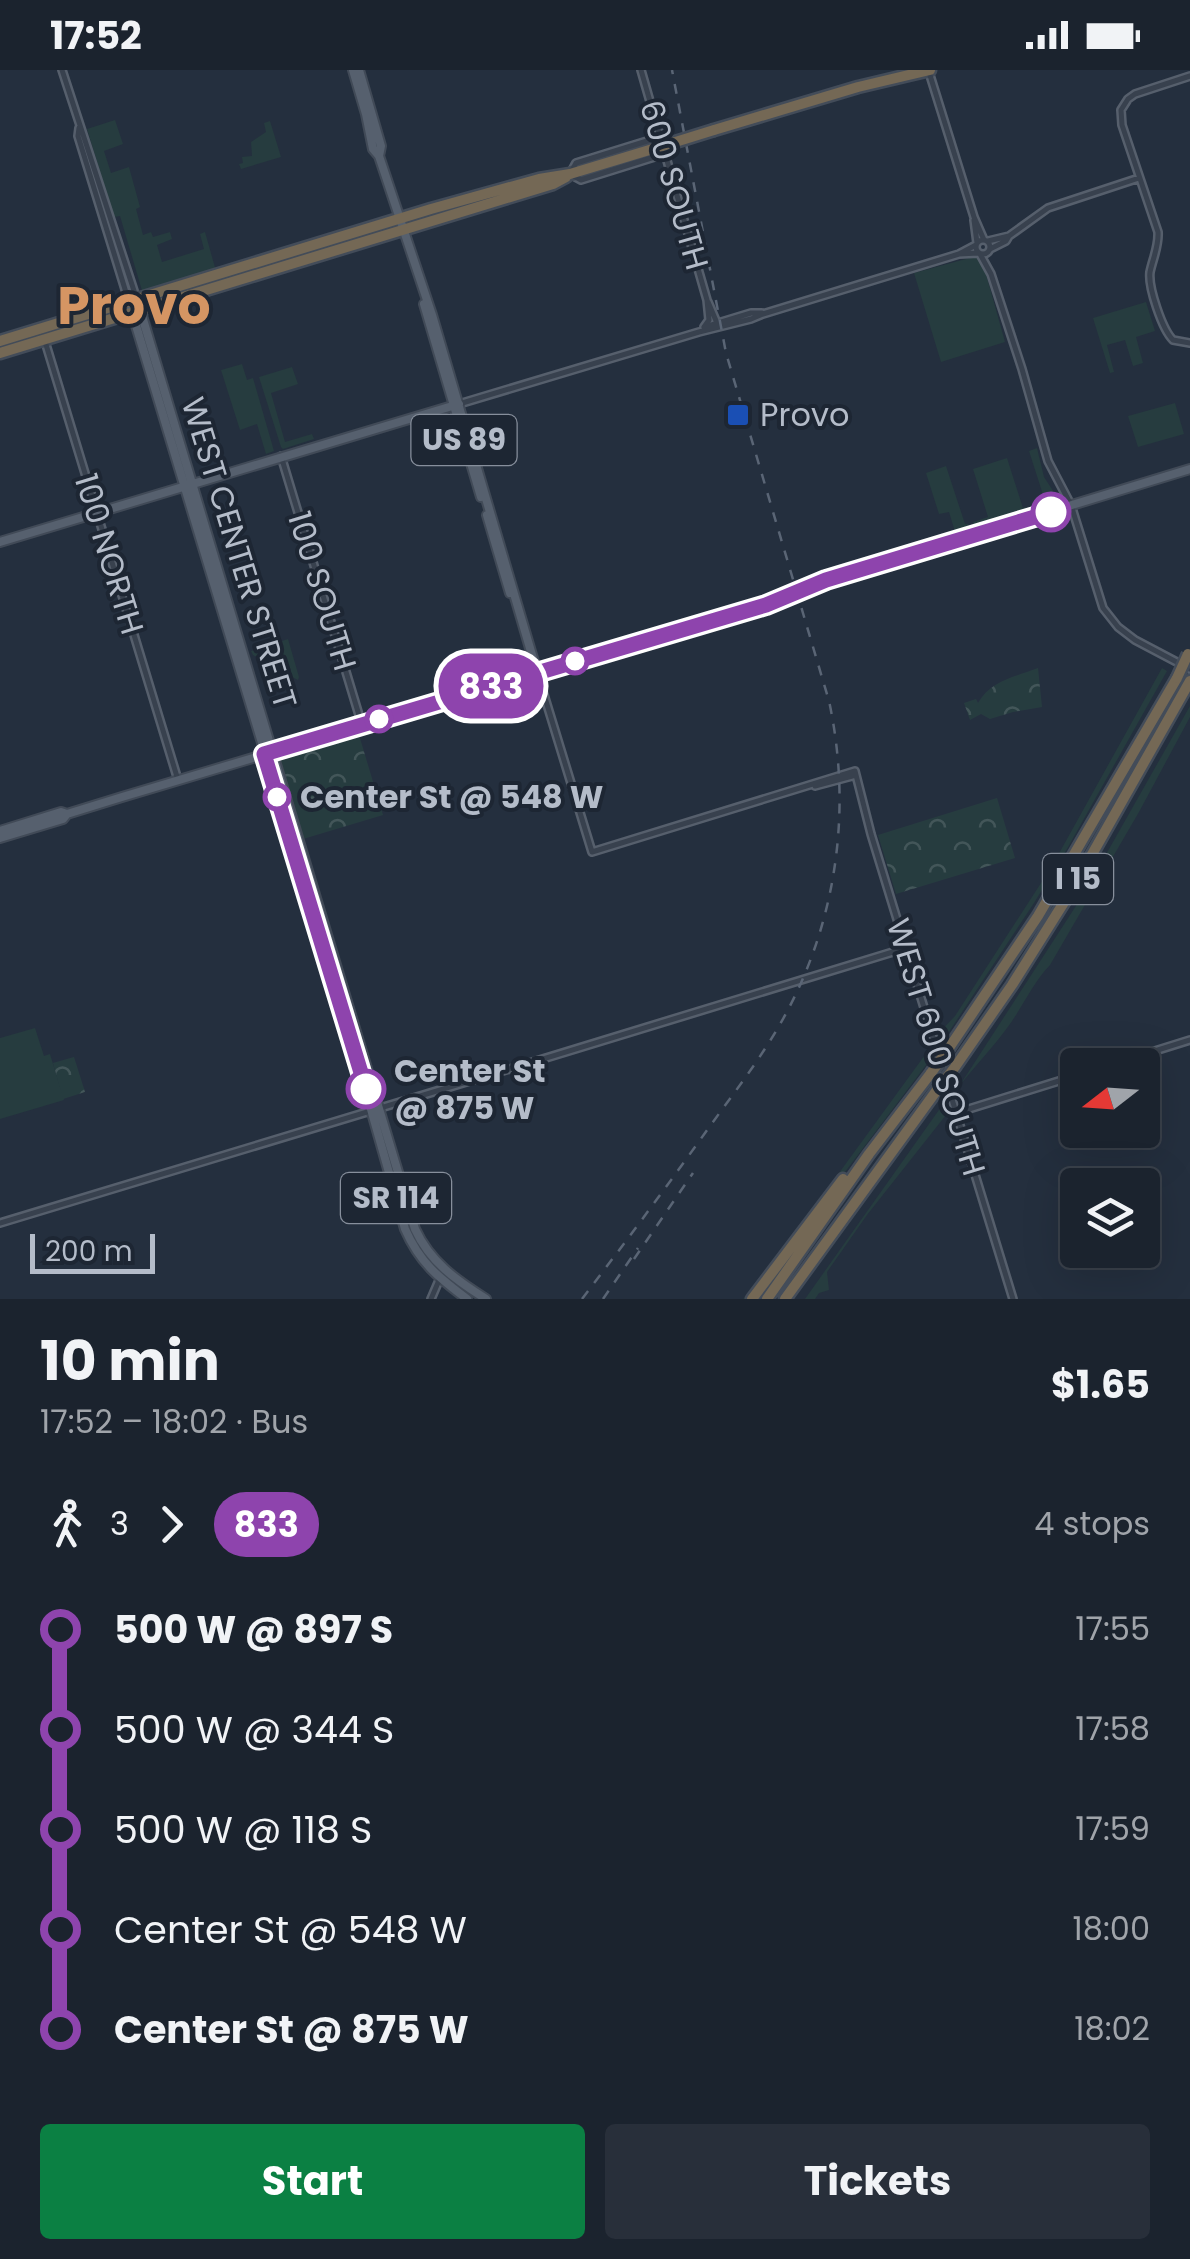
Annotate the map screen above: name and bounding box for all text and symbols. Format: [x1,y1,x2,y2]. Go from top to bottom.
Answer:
text: 17:52 [50,9,142,62]
street label: 600 SOUTH [629,95,720,275]
district label: Provo [57,269,211,342]
street label: WEST CENTER STREET [171,392,308,714]
place label: Provo [760,392,849,437]
marker: Provo [725,402,751,428]
road number: US 89 [412,415,516,465]
street label: 100 NORTH [64,468,155,640]
unlabelled marker [1032,493,1070,531]
street label: 100 SOUTH [277,506,368,676]
unlabelled marker [562,648,588,674]
line badge: 833 [434,654,548,718]
text: 833 [458,662,524,711]
unlabelled marker [366,706,392,732]
place label: Center St @ 548 W [300,774,603,819]
marker: Center St @ 548 W [264,784,290,810]
road number: I 15 [1043,854,1113,904]
street label: WEST 600 SOUTH [876,913,997,1181]
place label: Center St @ 875 W [394,1048,546,1130]
north arrow [1060,1048,1160,1148]
map controls [1060,1048,1160,1268]
marker: Center St @ 875 W [347,1070,385,1108]
button: layers [1060,1168,1160,1268]
road number: SR 114 [341,1173,451,1223]
scale bar [30,1229,155,1274]
text: 200 m [45,1232,133,1271]
text: 10 min [40,1322,220,1399]
text: $1.65 [1051,1358,1150,1411]
text: 17:52 – 18:02 · Bus [40,1399,308,1444]
icon: walk [40,1497,95,1552]
icon: forward [144,1497,199,1552]
text: 833 [234,1500,299,1549]
text: 3 [110,1501,129,1546]
text: 4 stops [1034,1501,1150,1546]
text: 500 W @ 897 S [114,1603,393,1656]
text: 17:55 [1075,1606,1150,1651]
text: 500 W @ 344 S [114,1703,394,1756]
text: 17:58 [1075,1706,1150,1751]
text: 500 W @ 118 S [114,1803,372,1856]
text: 17:59 [1075,1806,1150,1851]
text: Center St @ 548 W [114,1903,467,1956]
text: 18:00 [1073,1906,1150,1951]
text: Center St @ 875 W [114,2003,469,2056]
text: 18:02 [1074,2006,1150,2051]
button: Start [40,2124,585,2239]
button: Tickets [605,2124,1150,2239]

